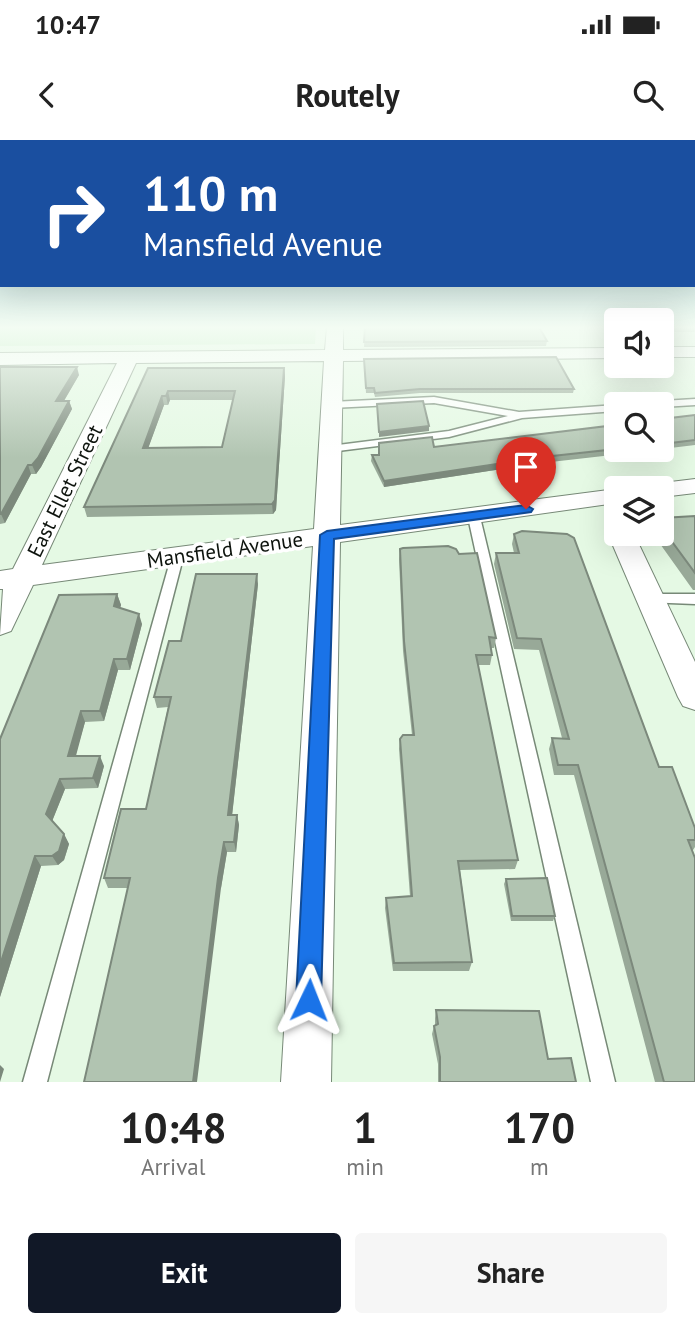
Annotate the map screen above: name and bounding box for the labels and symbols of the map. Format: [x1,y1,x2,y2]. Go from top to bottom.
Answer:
street label: East Ellet Street [21,420,108,561]
pin [496,437,556,509]
street label: Mansfield Avenue [145,525,305,574]
position arrow [272,963,346,1037]

